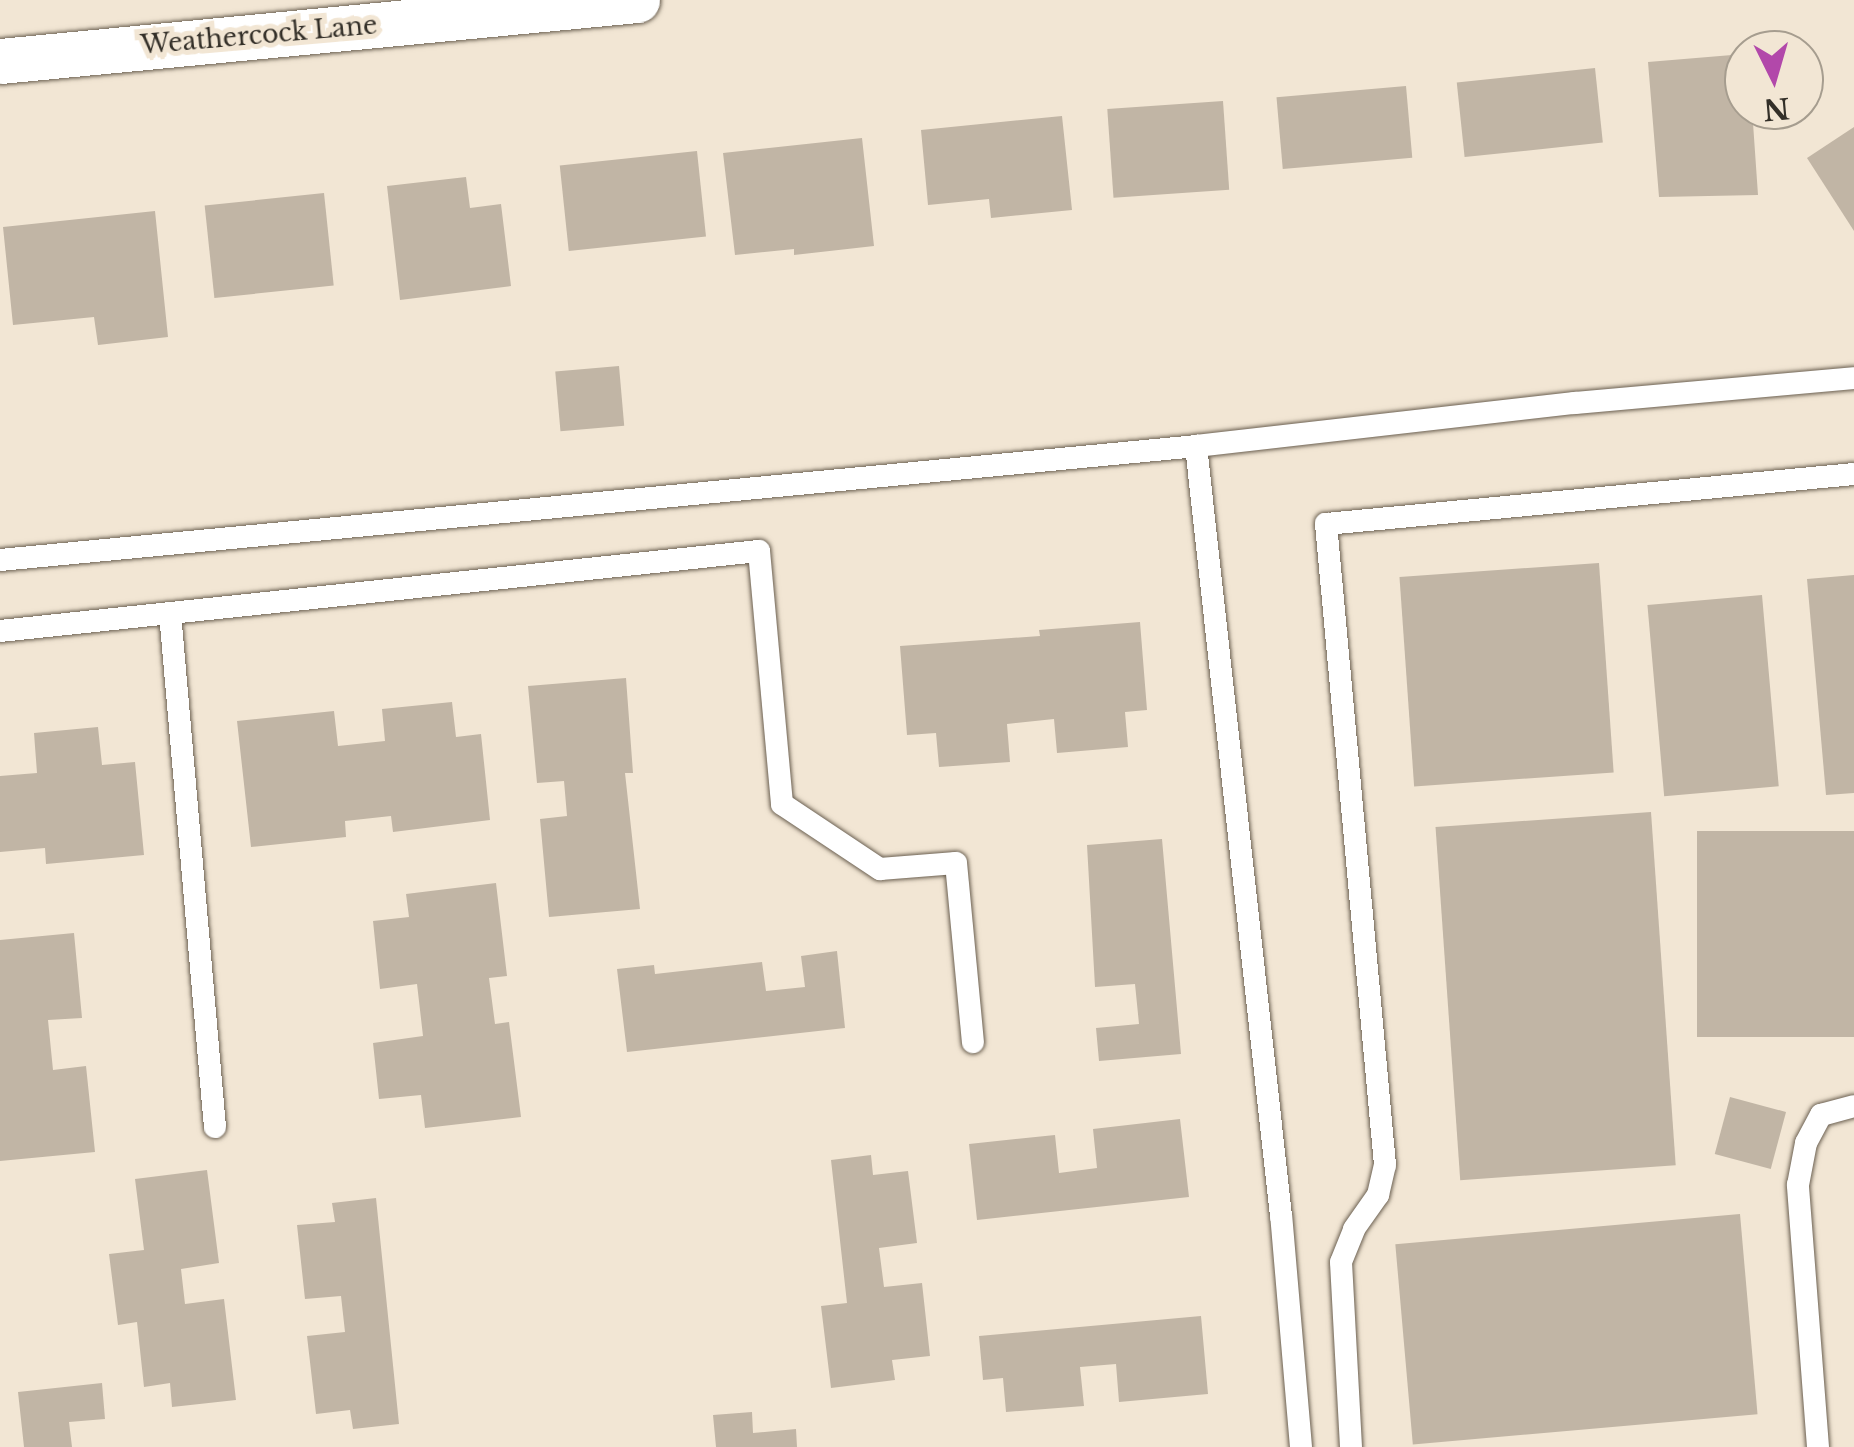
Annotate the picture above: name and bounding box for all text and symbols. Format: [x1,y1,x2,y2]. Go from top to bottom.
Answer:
street label: Weathercock Lane [139,11,379,61]
north arrow [1724,30,1824,130]
text: N [1762,90,1791,127]

